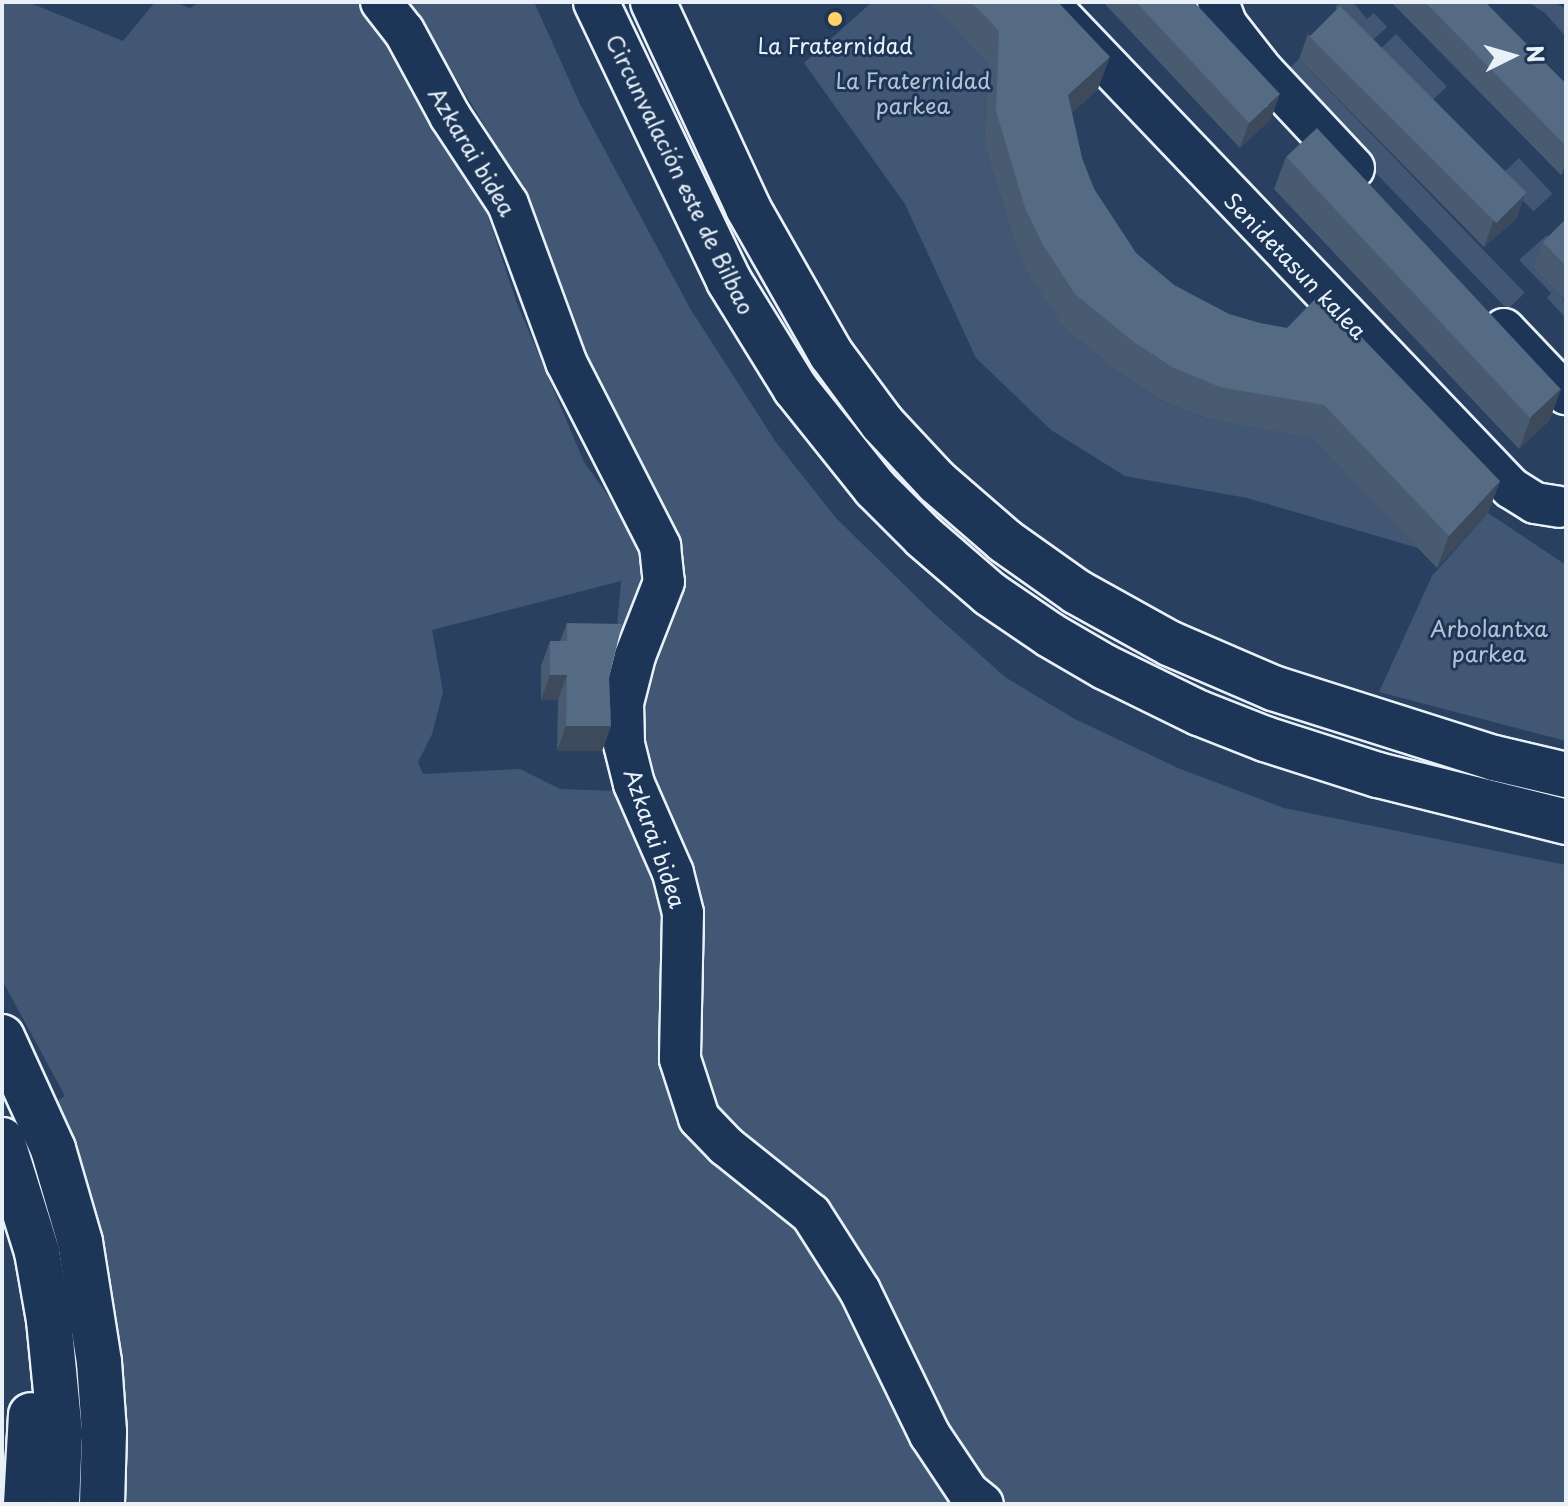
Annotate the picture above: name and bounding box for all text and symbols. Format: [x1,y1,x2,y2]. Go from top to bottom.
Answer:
marker: La Fraternidad [826,10,844,28]
north arrow [1472,16,1552,96]
street label: Circunvalación este de Bilbao [601,29,761,319]
place label: La Fraternidad [756,32,914,58]
text: N [1519,44,1554,64]
park label: La Fraternidad parkea [834,66,992,118]
street label: Azkarai bidea [424,81,522,221]
street label: Senidetasun kalea [1219,186,1373,344]
park label: Arbolantxa parkea [1430,614,1548,666]
street label: Azkarai bidea [620,765,692,911]

